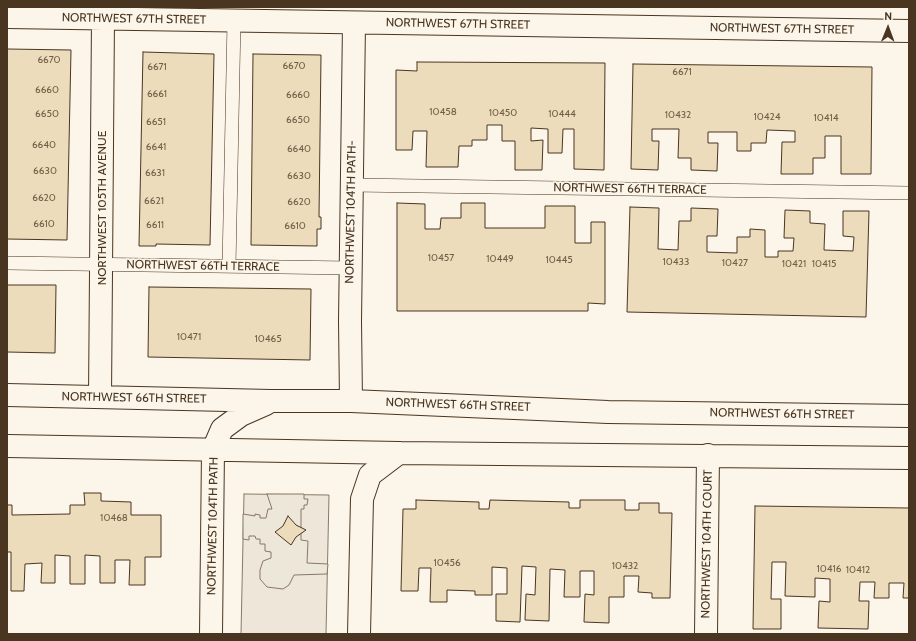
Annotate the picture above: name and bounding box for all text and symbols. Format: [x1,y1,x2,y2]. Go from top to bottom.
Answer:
north arrow [868,8,908,48]
text: N [884,9,892,23]
street label: NORTHWEST 67TH STREET [62,11,206,27]
street label: NORTHWEST 67TH STREET [386,16,530,32]
street label: NORTHWEST 67TH STREET [710,21,854,37]
house number: 6670 [37,54,61,66]
house number: 6670 [282,60,306,72]
house number: 6671 [147,61,167,73]
house number: 6671 [672,66,692,78]
house number: 6660 [35,84,59,96]
house number: 6661 [147,88,167,100]
house number: 6660 [286,89,310,101]
house number: 10458 [429,106,457,118]
house number: 10450 [489,107,517,119]
house number: 6650 [35,108,59,120]
house number: 10444 [548,108,576,120]
house number: 10432 [665,109,691,121]
house number: 10424 [753,111,781,123]
house number: 10414 [813,112,839,124]
house number: 6650 [286,114,310,126]
house number: 6651 [146,116,166,128]
street label: NORTHWEST 105TH AVENUE [95,131,109,285]
house number: 6640 [32,139,56,151]
street label: NORTHWEST 104TH PATH- [343,140,359,284]
house number: 6641 [146,141,166,153]
house number: 6640 [287,143,311,155]
house number: 6630 [33,165,57,177]
house number: 6631 [145,167,165,179]
house number: 6630 [287,170,311,182]
street label: NORTHWEST 66TH TERRACE [553,180,707,198]
house number: 6620 [32,192,56,204]
house number: 6621 [144,195,164,207]
house number: 6620 [287,196,311,208]
house number: 6610 [33,218,55,230]
house number: 6611 [146,219,164,231]
house number: 6610 [284,220,306,232]
house number: 10457 [428,252,454,264]
house number: 10449 [486,253,514,265]
house number: 10445 [545,254,573,266]
house number: 10433 [663,256,689,268]
street label: NORTHWEST 66TH TERRACE [126,257,280,275]
house number: 10427 [722,257,748,269]
house number: 10421 [782,258,806,270]
house number: 10415 [812,258,836,270]
house number: 10471 [177,331,201,343]
house number: 10465 [254,333,282,345]
street label: NORTHWEST 66TH STREET [61,390,207,406]
street label: NORTHWEST 66TH STREET [385,395,531,415]
street label: NORTHWEST 66TH STREET [709,406,855,422]
street label: NORTHWEST 104TH PATH [205,457,221,595]
street label: NORTHWEST 104TH COURT [699,469,715,619]
house number: 10468 [100,512,128,524]
house number: 10456 [433,557,461,569]
house number: 10432 [612,560,638,572]
house number: 10416 [817,563,841,575]
house number: 10412 [846,564,870,576]

